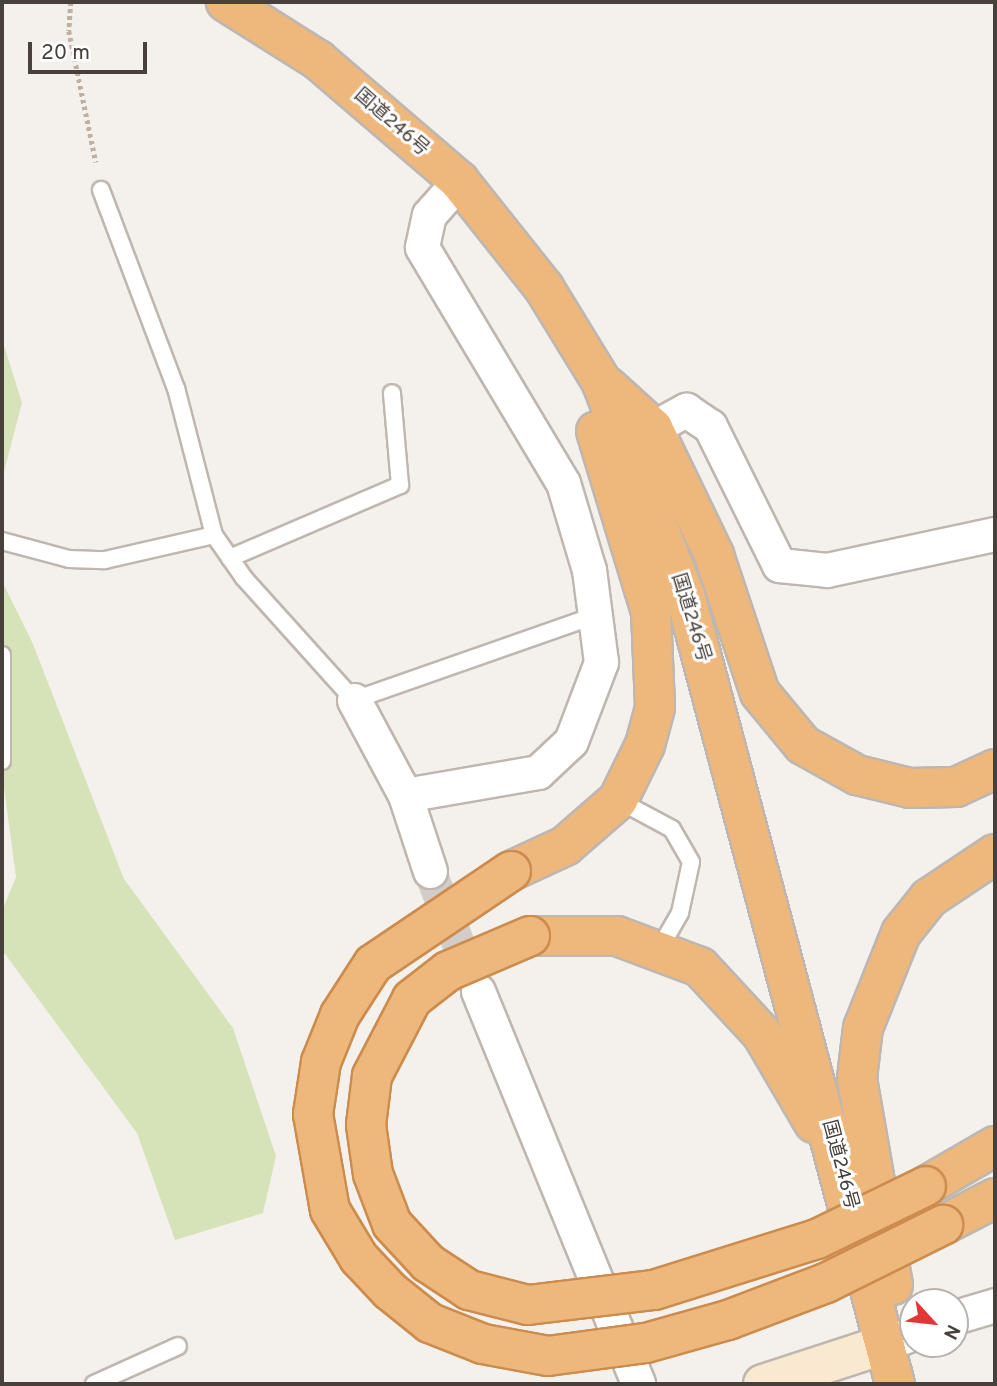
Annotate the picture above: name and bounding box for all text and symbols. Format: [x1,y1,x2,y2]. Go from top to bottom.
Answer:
scale bar [32,28,150,72]
text: 20 m [41,40,90,67]
street label: 国道246号 [349,84,433,162]
street label: 国道246号 [666,571,714,665]
street label: 国道246号 [816,1118,862,1212]
north arrow [899,1288,969,1358]
text: N [937,1320,965,1343]

